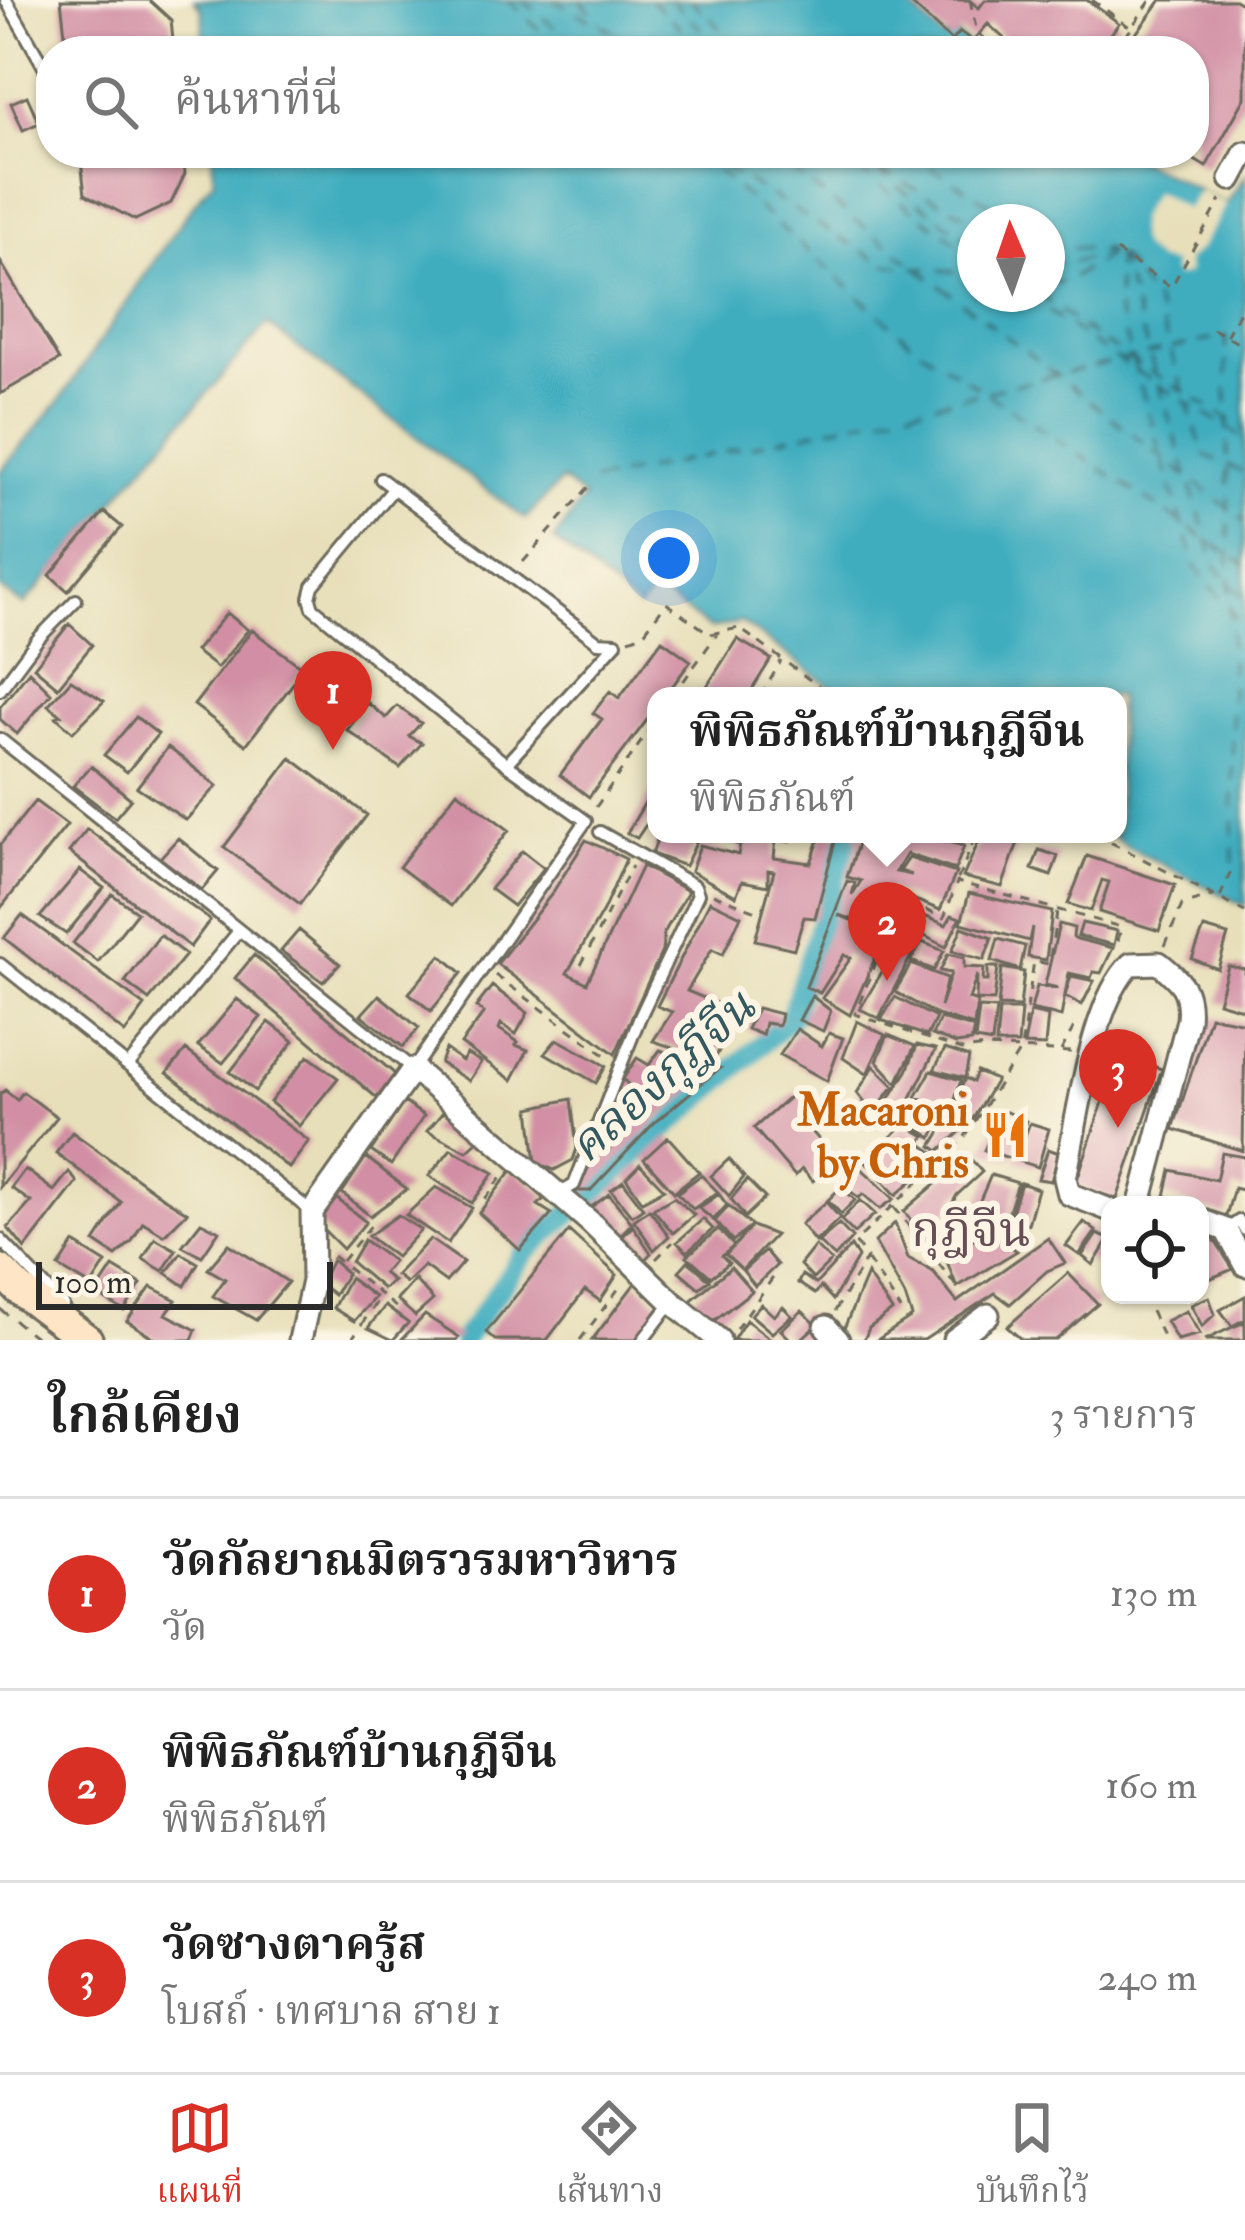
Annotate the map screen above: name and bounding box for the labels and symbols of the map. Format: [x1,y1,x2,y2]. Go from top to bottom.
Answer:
north arrow [957,204,1065,312]
your location [639,528,699,588]
pin: 1 [294,651,372,750]
pin: 2 [848,882,926,981]
water label: คลองกุฎีจีน [557,977,768,1176]
pin: 3 [1079,1029,1157,1128]
place label: Macaroni by Chris [796,1083,969,1191]
restaurant icon: Macaroni by Chris [980,1110,1030,1160]
district label: กุฎีจีน [911,1201,1031,1261]
scale bar [36,1256,333,1309]

